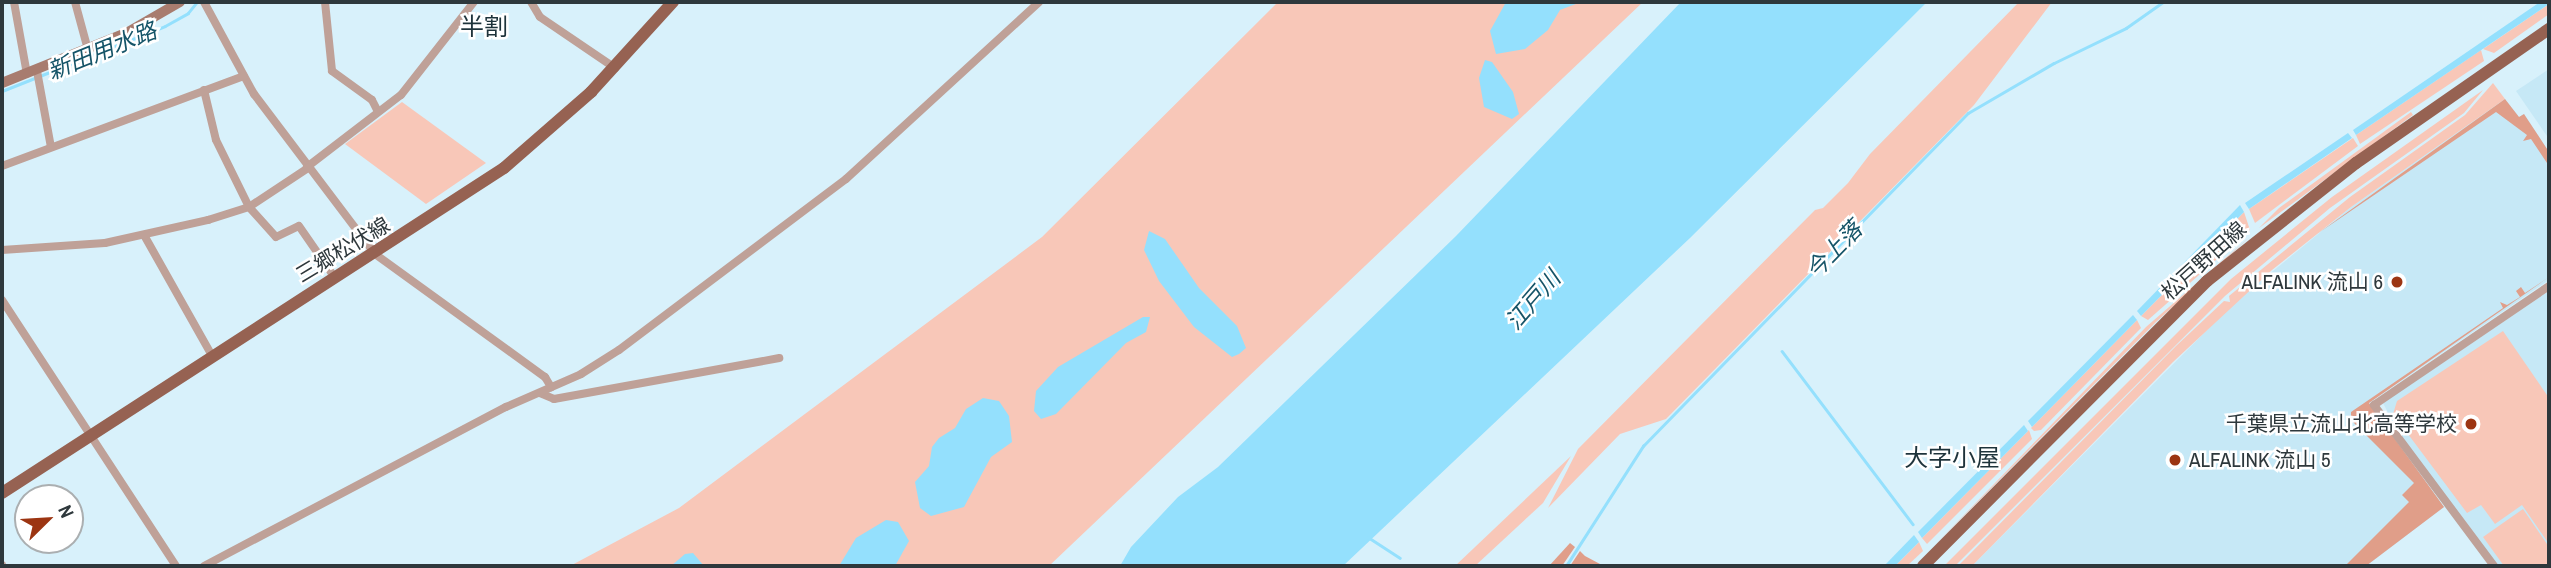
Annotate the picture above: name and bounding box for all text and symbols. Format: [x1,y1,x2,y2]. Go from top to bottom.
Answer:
district label: 半割 [460,13,508,41]
water label: 新田用水路 [44,17,160,85]
street label: 三郷松伏線 [292,212,394,288]
water label: 今上落 [1800,216,1868,284]
street label: 松戸野田線 [2157,217,2251,305]
water label: 江戸川 [1500,265,1566,335]
place label: ALFALINK 流山 6 [2241,269,2383,295]
marker: ALFALINK 流山 6 [2389,274,2405,290]
place label: 千葉県立流山北高等学校 [2226,411,2457,437]
marker: 千葉県立流山北高等学校 [2463,416,2479,432]
district label: 大字小屋 [1904,444,2000,472]
place label: ALFALINK 流山 5 [2189,447,2331,473]
marker: ALFALINK 流山 5 [2167,452,2183,468]
north arrow [14,484,84,554]
text: N [52,501,81,522]

